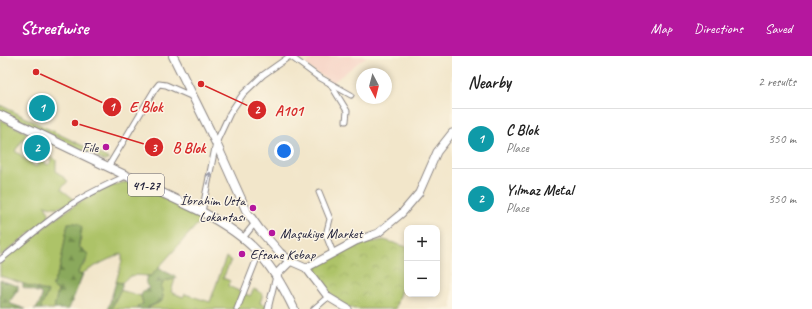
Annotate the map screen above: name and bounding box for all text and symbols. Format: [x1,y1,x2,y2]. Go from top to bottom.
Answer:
text: Streetwise [20,16,88,40]
text: Map [651,20,672,37]
text: Directions [694,20,743,37]
text: Saved [765,20,792,37]
north arrow [356,68,392,104]
text: Nearby [468,72,511,93]
text: 2 results [758,74,796,90]
pin: 1 [29,93,55,123]
callout: E Blok [102,94,171,121]
callout: A101 [247,97,311,124]
text: E Blok [129,98,164,117]
text: 1 [109,99,116,115]
text: 2 [254,102,261,118]
text: A101 [275,102,305,121]
text: C Blok [506,121,538,140]
text: 1 [478,131,484,147]
text: 350 m [768,131,796,147]
pin: 2 [24,133,50,163]
callout: B Blok [144,134,214,161]
place label: File [82,139,99,156]
text: B Blok [172,139,207,158]
text: 3 [151,140,158,156]
text: Place [506,140,529,156]
your location [274,141,294,161]
marker: File [101,142,111,152]
one-way arrow [205,171,213,184]
road number: 41-27 [128,174,164,196]
text: Yılmaz Metal [506,181,573,200]
text: 2 [478,191,484,207]
text: 350 m [768,191,796,207]
place label: İbrahim Usta Lokantası [180,192,246,225]
text: Place [506,200,529,216]
marker: İbrahim Usta Lokantası [248,203,258,213]
place label: Maşukiye Market [280,225,364,242]
map controls [404,225,440,297]
button: + [404,225,440,261]
marker: Maşukiye Market [267,228,277,238]
place label: Efsane Kebap [250,246,316,263]
marker: Efsane Kebap [237,249,247,259]
button: − [404,261,440,297]

